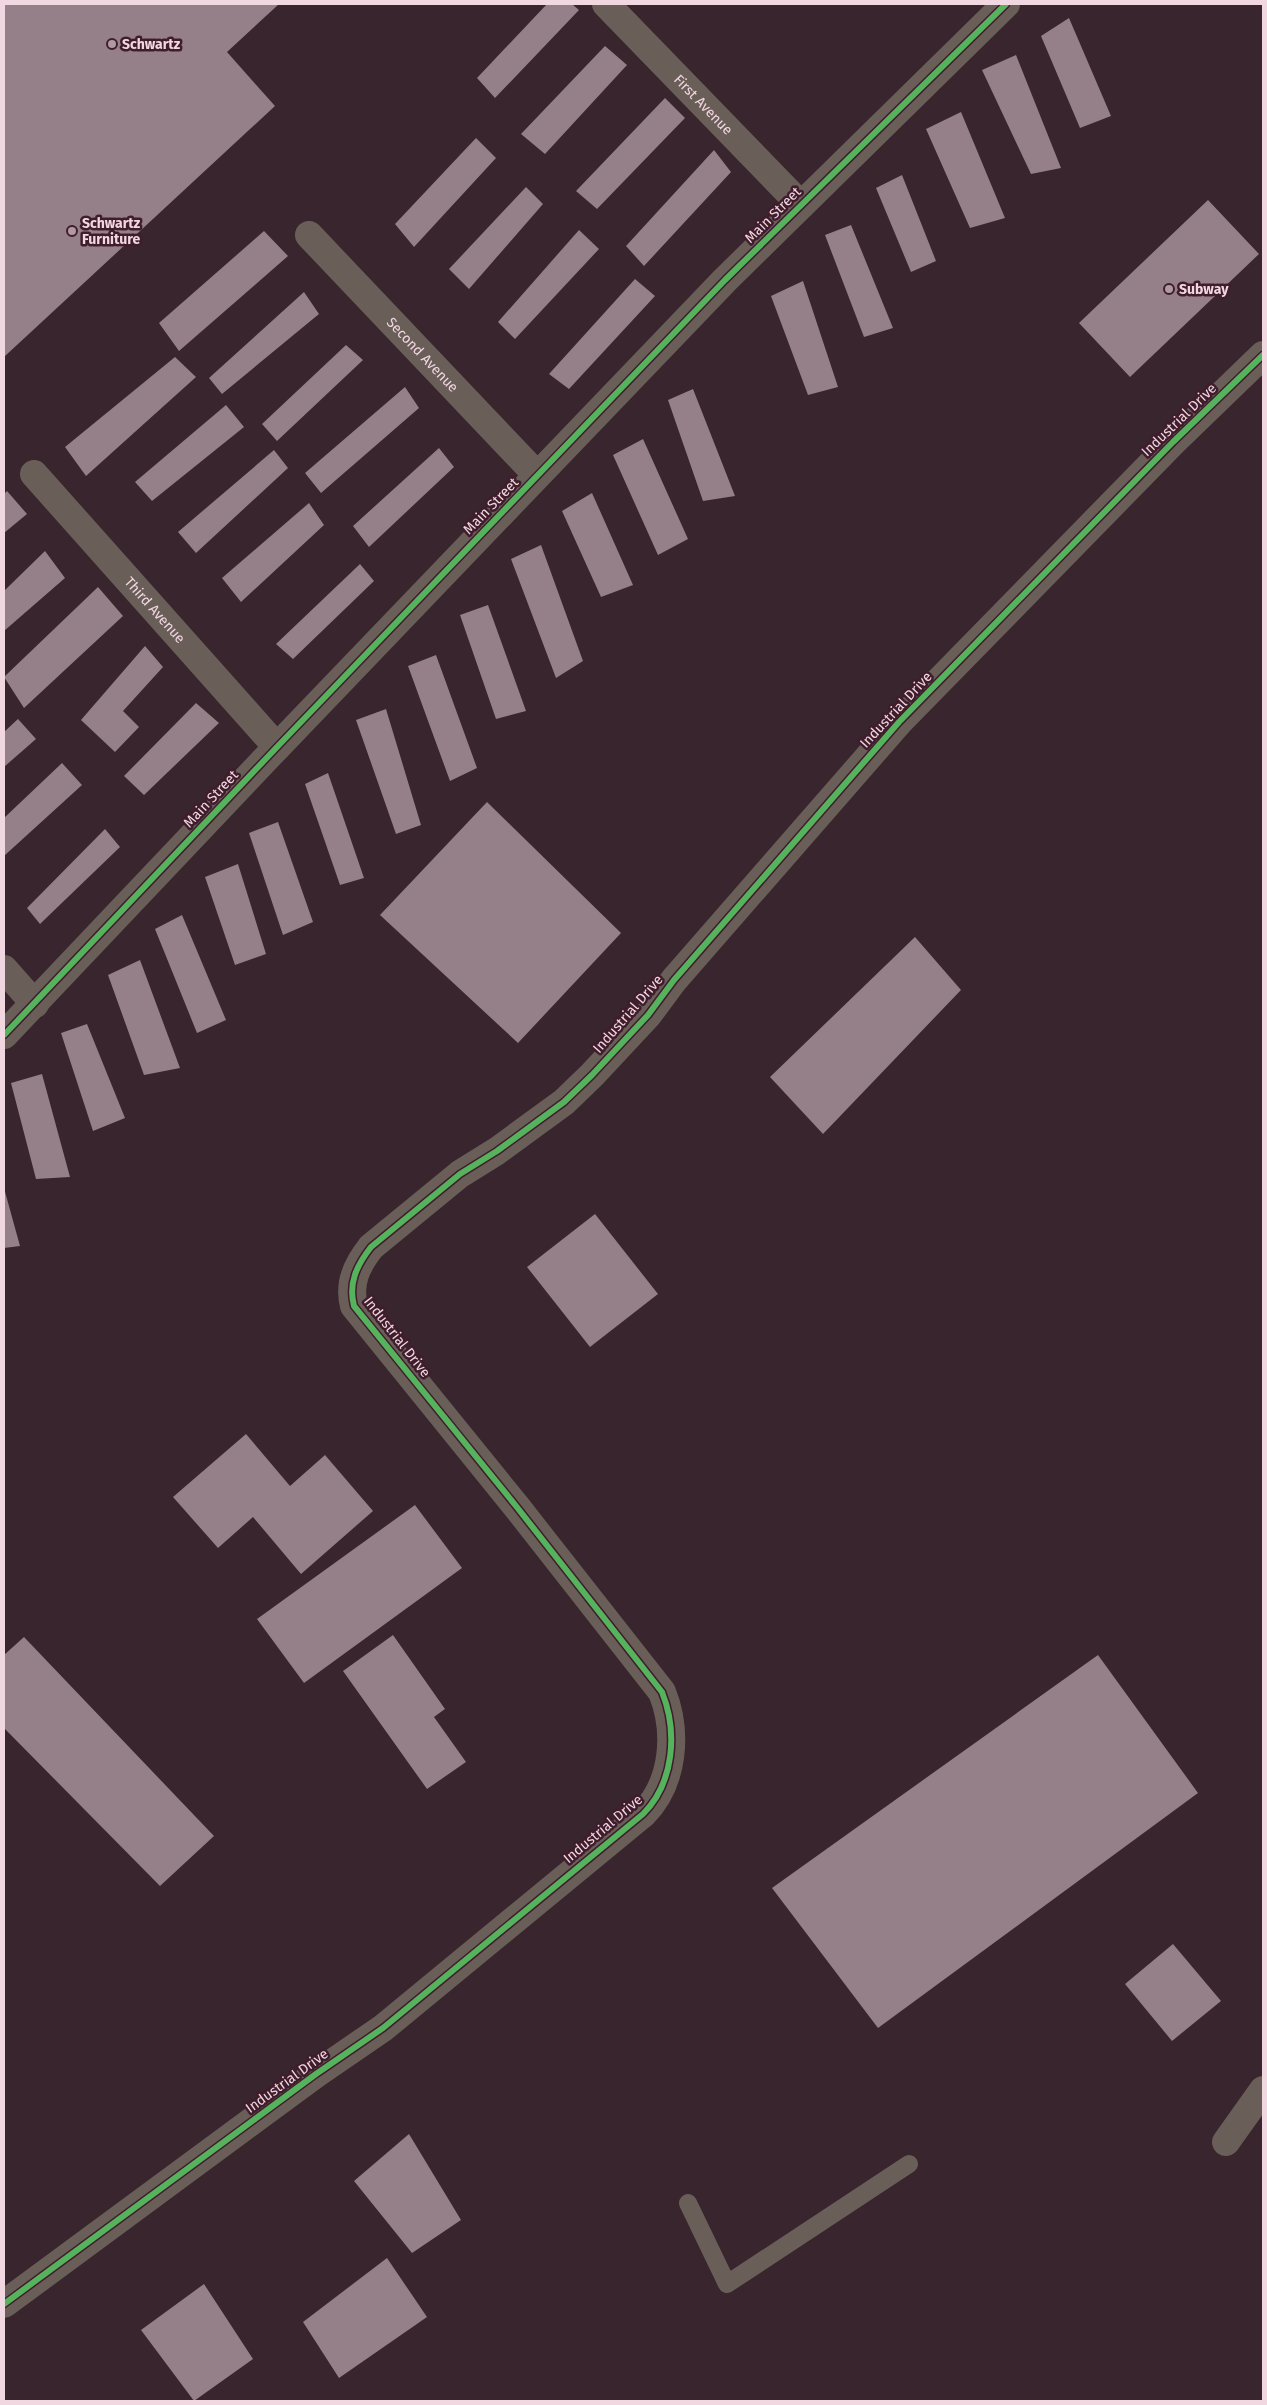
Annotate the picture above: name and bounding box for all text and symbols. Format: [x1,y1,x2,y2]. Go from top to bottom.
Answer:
place label: Schwartz [122,36,181,53]
marker: Schwartz [106,38,118,50]
street label: First Avenue [670,71,737,138]
street label: Main Street [741,183,805,247]
place label: Schwartz Furniture [82,215,141,248]
marker: Schwartz Furniture [66,225,78,237]
place label: Subway [1179,281,1229,298]
marker: Subway [1163,283,1175,295]
street label: Second Avenue [383,314,462,396]
street label: Industrial Drive [1138,380,1220,460]
street label: Main Street [460,473,523,538]
street label: Third Avenue [121,573,189,647]
street label: Industrial Drive [856,668,936,752]
street label: Main Street [180,766,243,831]
street label: Industrial Drive [589,971,667,1057]
street label: Industrial Drive [360,1293,434,1381]
street label: Industrial Drive [560,1791,646,1867]
street label: Industrial Drive [242,2045,332,2117]

